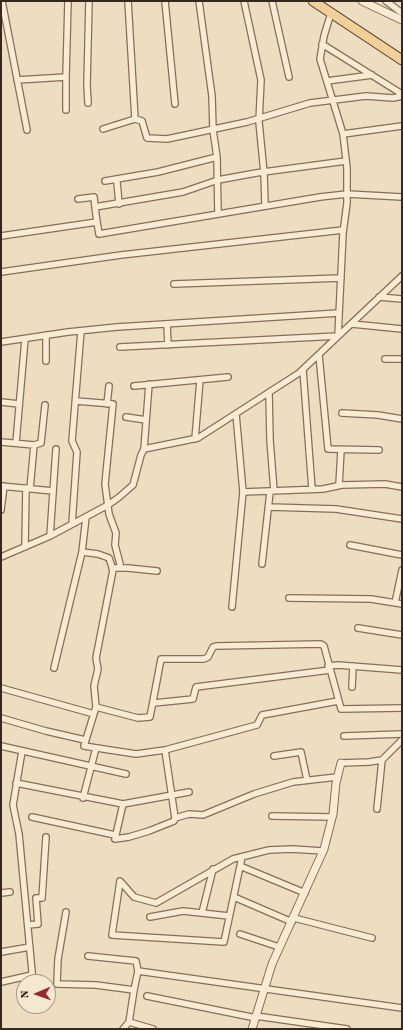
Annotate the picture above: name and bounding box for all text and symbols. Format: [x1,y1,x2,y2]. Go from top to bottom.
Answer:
north arrow [16,974,56,1014]
text: N [17,990,32,999]

